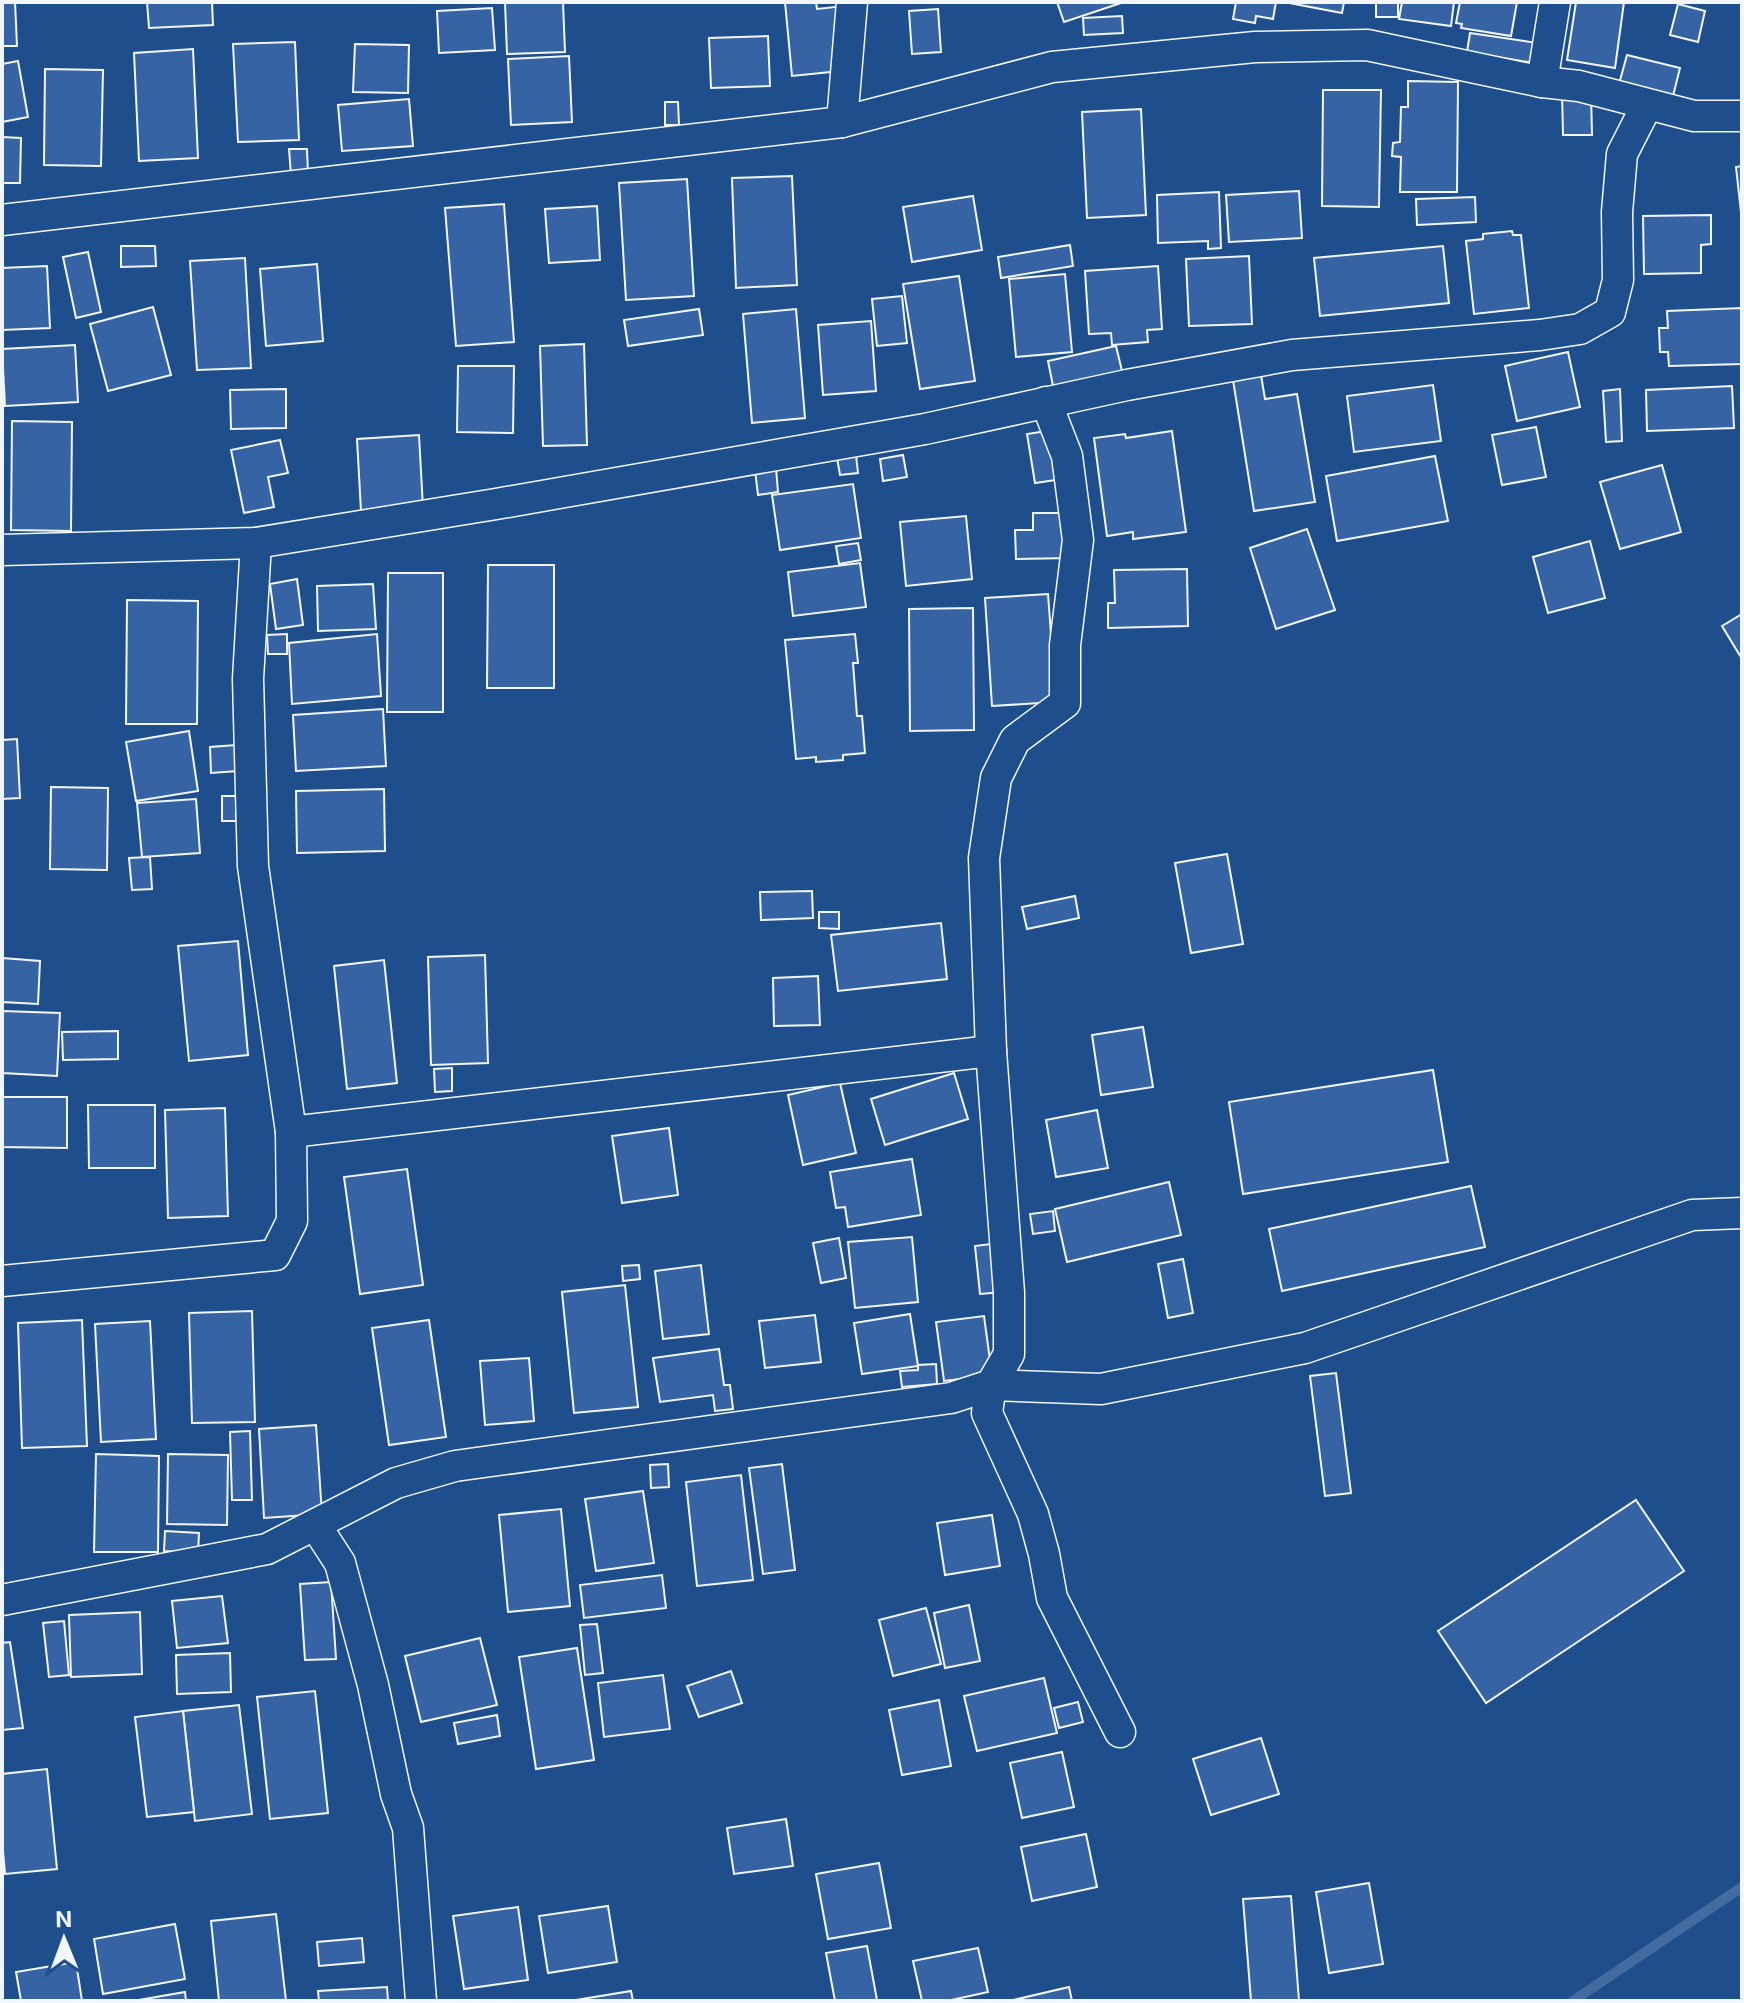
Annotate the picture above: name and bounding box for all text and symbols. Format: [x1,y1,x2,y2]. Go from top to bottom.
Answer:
north arrow [24,1899,104,1979]
text: N [55,1906,72,1932]

